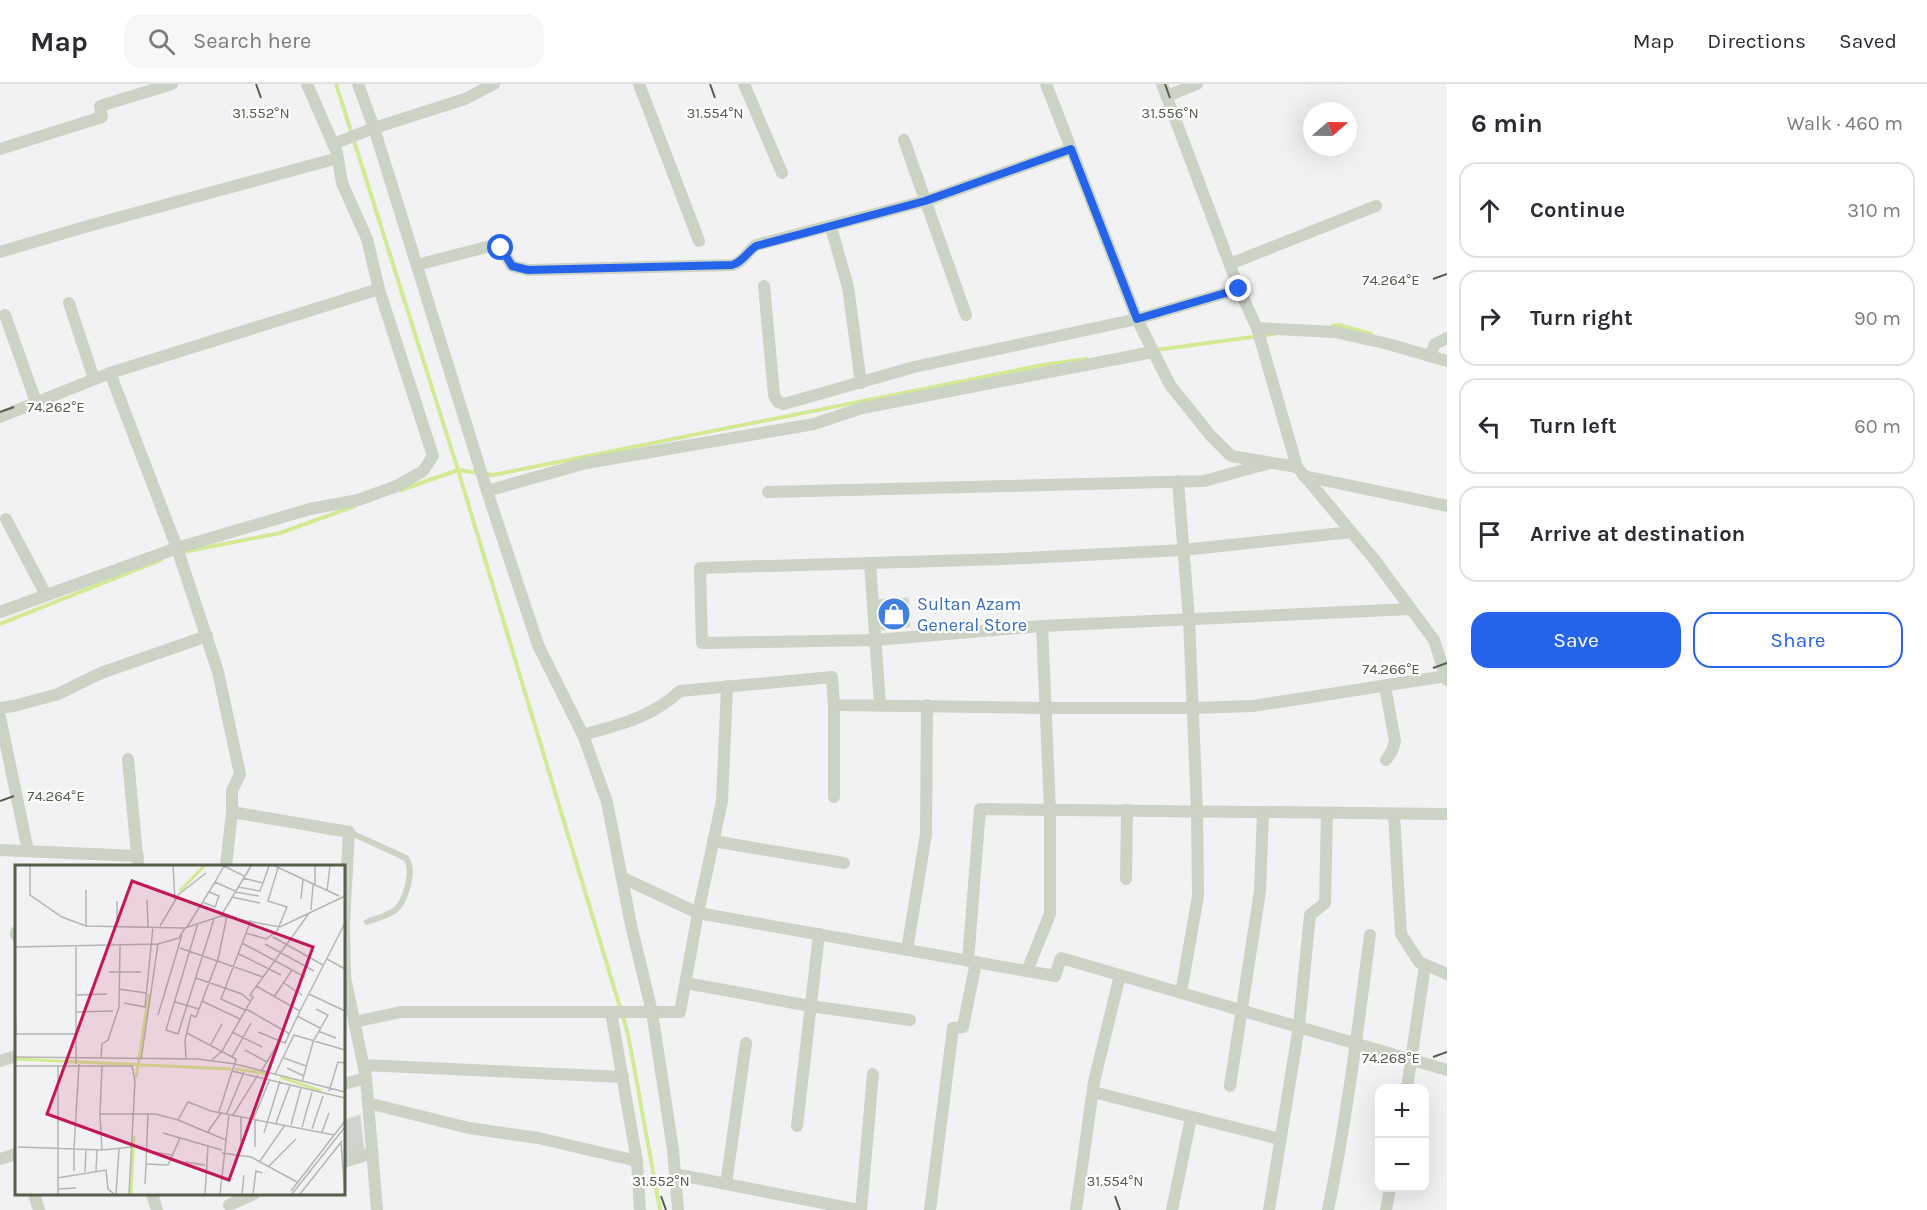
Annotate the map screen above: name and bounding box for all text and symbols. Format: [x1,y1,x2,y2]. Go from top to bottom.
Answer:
search box [124,14,544,68]
text: Map [30,25,88,58]
icon: search [145,25,178,58]
text: Search here [193,28,311,54]
text: Map [1633,29,1674,53]
text: Directions [1707,29,1806,53]
text: Saved [1839,29,1897,53]
north arrow [1303,102,1357,156]
text: 31.552°N [232,104,290,122]
text: 31.554°N [686,104,744,122]
text: 31.556°N [1141,104,1199,122]
text: 6 min [1471,108,1543,139]
text: Walk · 460 m [1787,112,1903,135]
icon: ahead [1473,194,1506,227]
text: Continue [1530,197,1625,223]
text: 310 m [1847,199,1901,222]
route start [487,234,513,260]
text: 74.264°E [1362,271,1420,289]
route end [1225,275,1251,301]
icon: right [1473,302,1506,335]
text: Turn right [1530,305,1633,331]
text: 90 m [1854,307,1901,330]
text: 74.262°E [27,398,85,416]
icon: left [1473,410,1506,443]
text: Turn left [1530,413,1617,439]
text: 60 m [1854,415,1901,438]
icon: arrive [1473,518,1506,551]
text: Arrive at destination [1530,521,1745,547]
place label: Sultan Azam General Store [917,593,1027,636]
shop icon: Sultan Azam General Store [876,596,912,632]
button: Save [1471,612,1681,668]
button: Share [1693,612,1903,668]
text: 74.266°E [1362,660,1420,678]
text: 74.264°E [27,787,85,805]
inset map [15,865,345,1195]
text: 74.268°E [1362,1049,1420,1067]
map controls [1375,1084,1429,1192]
button: + [1375,1084,1429,1138]
button: − [1375,1138,1429,1192]
text: 31.552°N [632,1172,690,1190]
text: 31.554°N [1086,1172,1144,1190]

